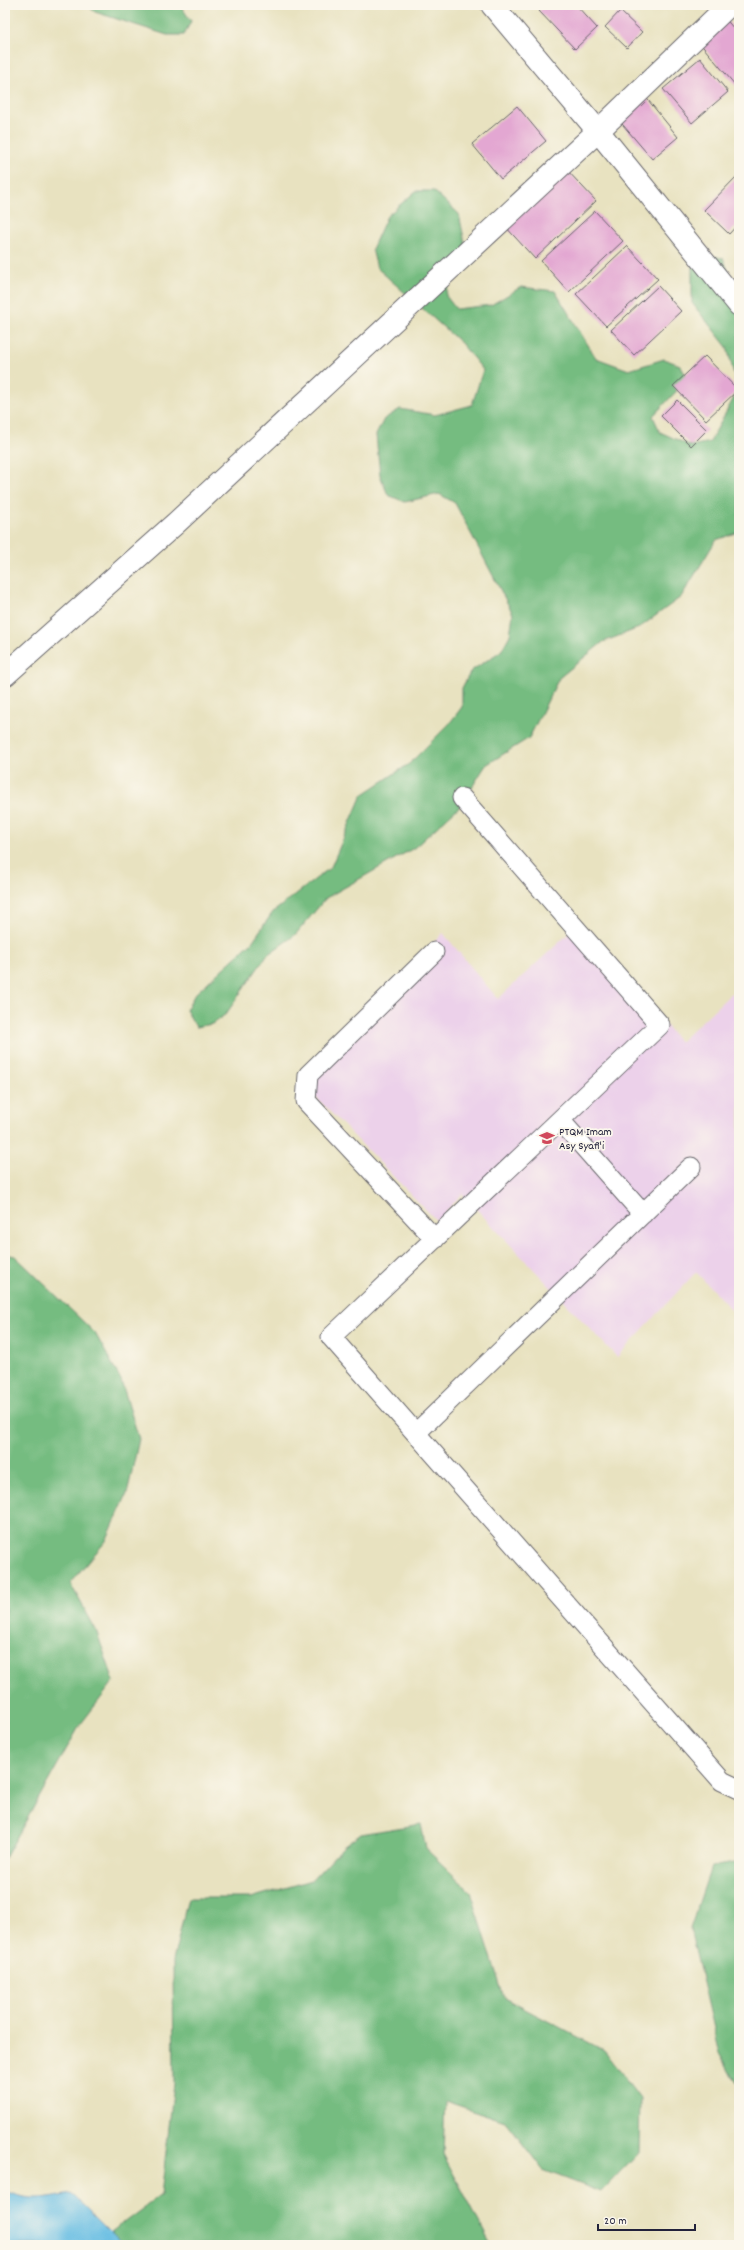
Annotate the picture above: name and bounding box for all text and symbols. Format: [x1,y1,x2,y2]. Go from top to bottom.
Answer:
place label: PTQM Imam Asy Syafi'i [559,1124,612,1155]
school or university icon: PTQM Imam Asy Syafi'i [538,1129,556,1147]
scale bar [598,2206,695,2232]
text: 20 m [604,2213,627,2230]

